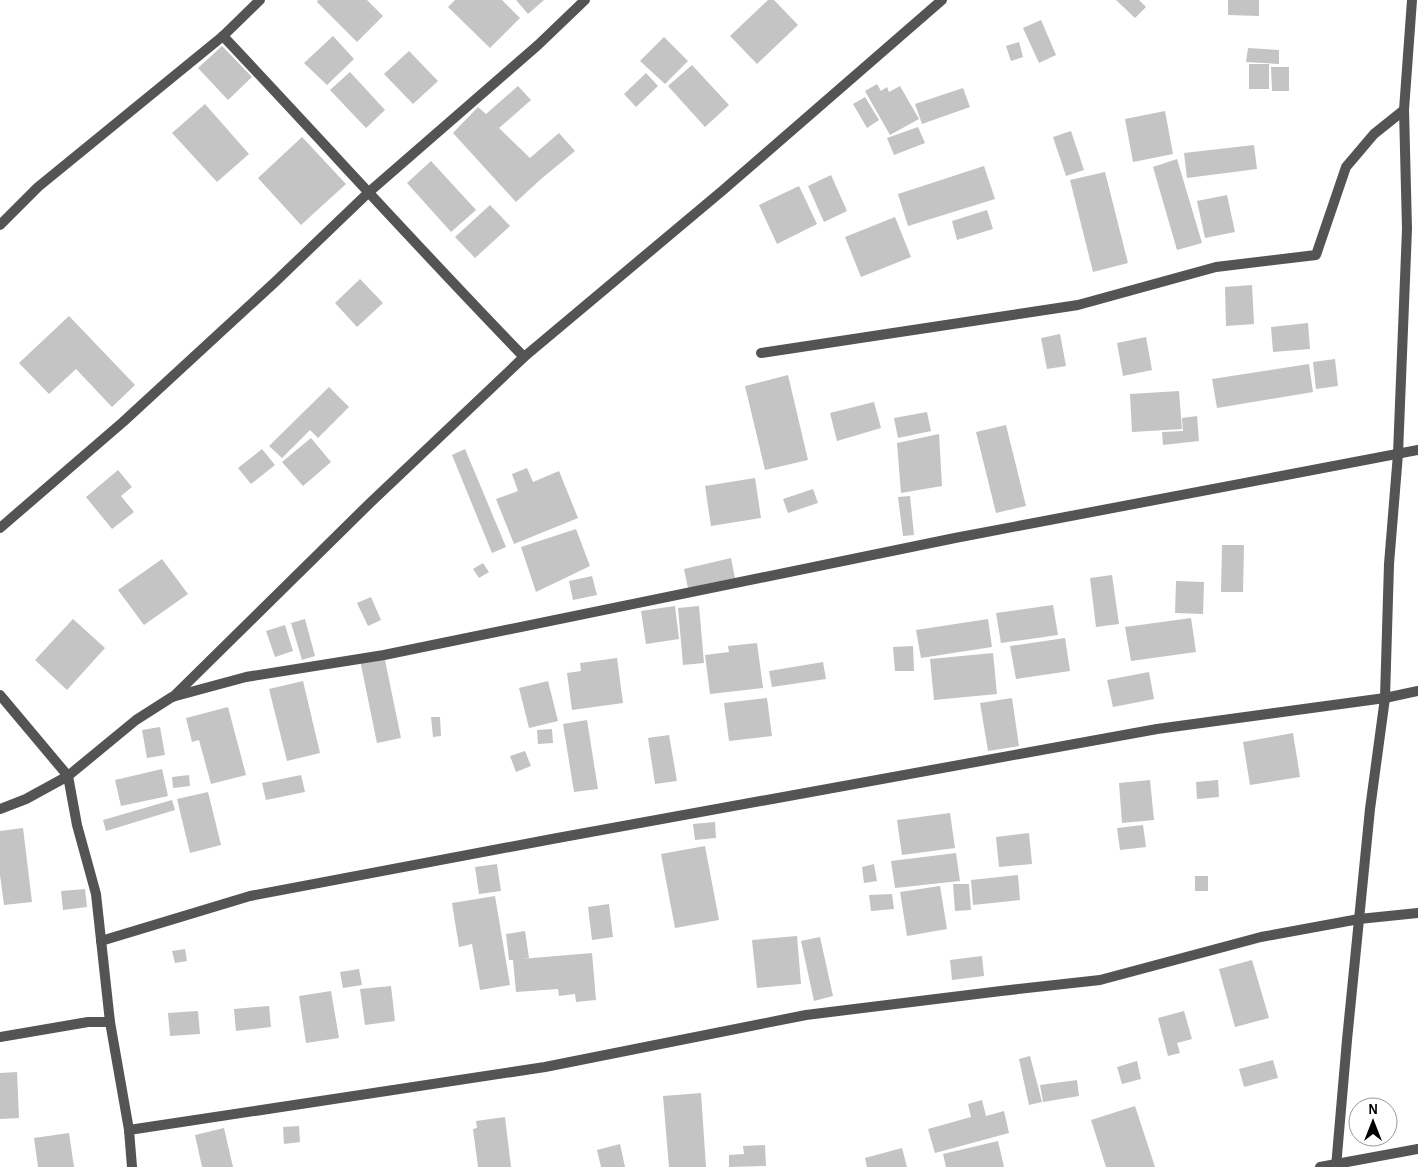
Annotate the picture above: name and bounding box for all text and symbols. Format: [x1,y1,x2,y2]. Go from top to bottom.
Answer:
north arrow [1348,1097,1398,1147]
text: N [1368,1103,1378,1117]

